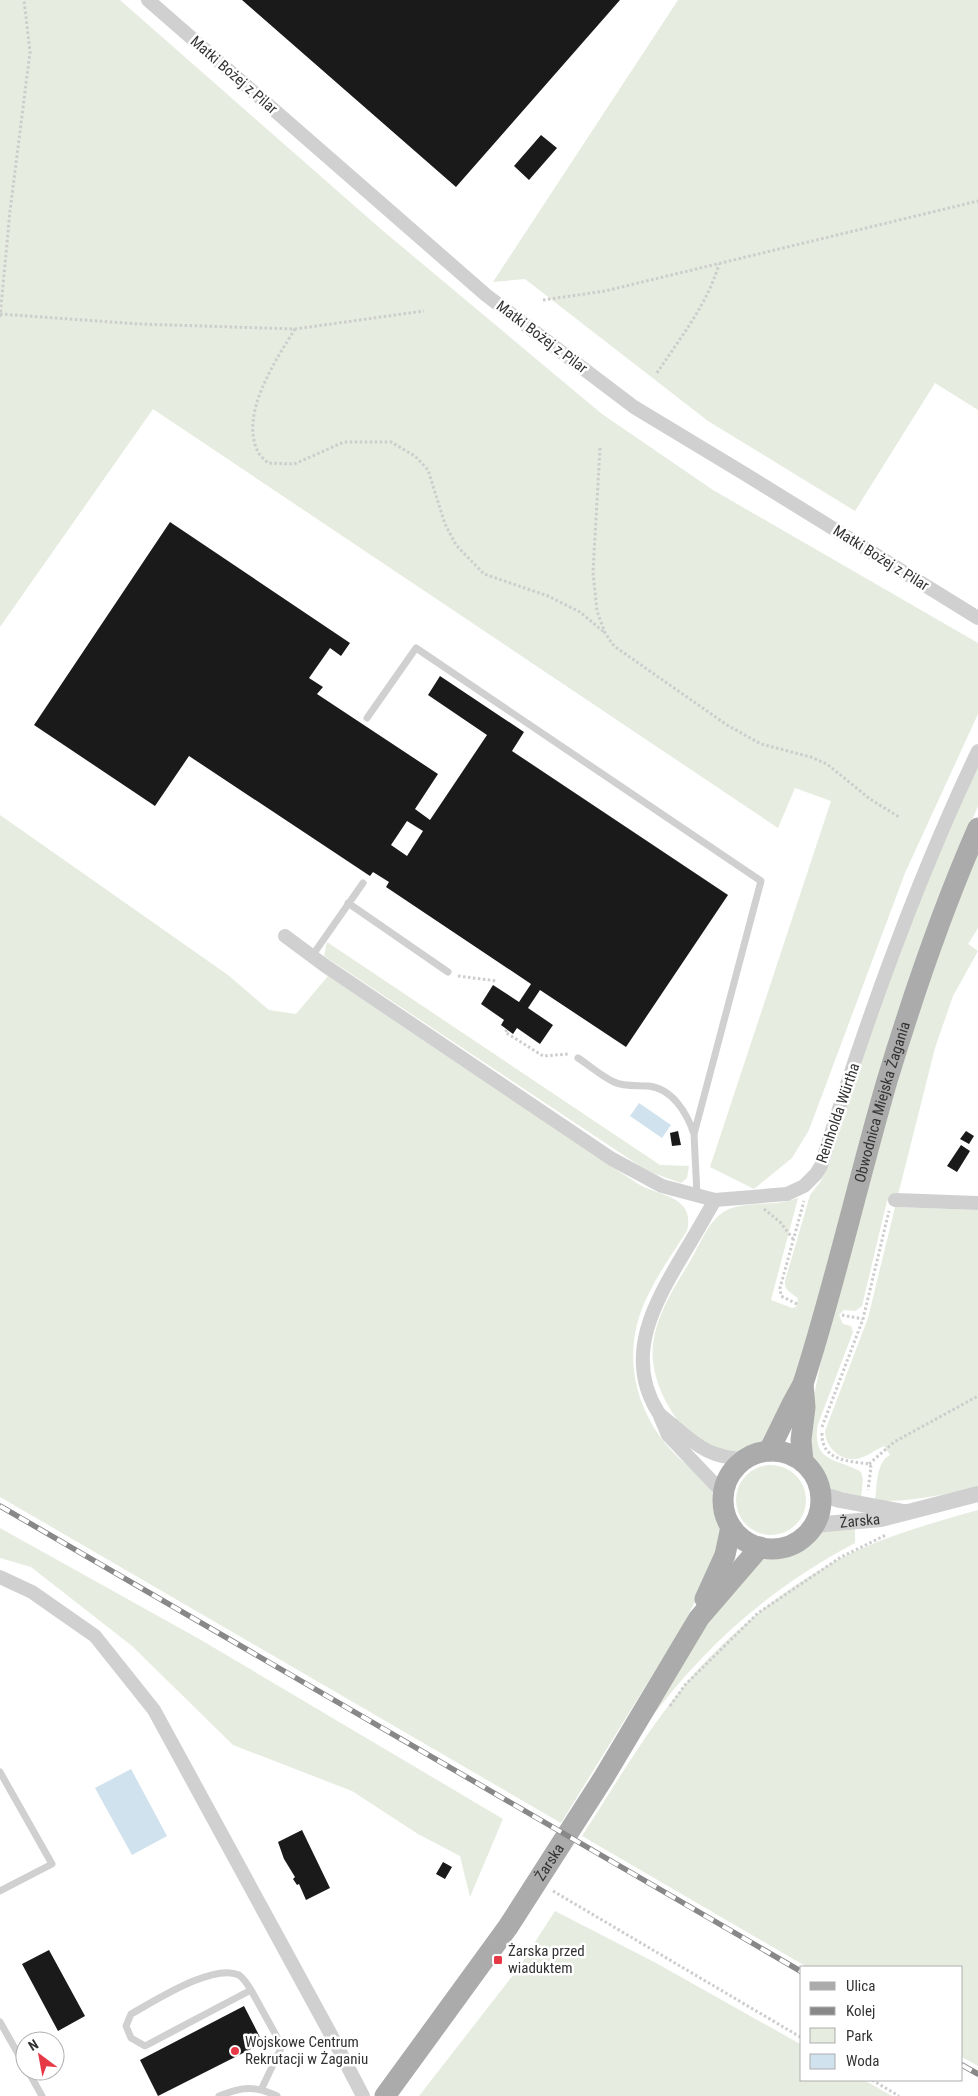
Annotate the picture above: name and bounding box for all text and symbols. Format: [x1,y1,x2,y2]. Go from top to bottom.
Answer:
street label: Matki Bożej z Pilar [187,32,282,118]
street label: Matki Bożej z Pilar [493,297,591,377]
street label: Matki Bożej z Pilar [830,521,933,595]
street label: Obwodnica Miejska Żagania [851,1019,914,1184]
street label: Reinholda Würtha [813,1061,863,1165]
street label: Żarska [839,1510,881,1532]
street label: Żarska [531,1840,568,1884]
place label: Żarska przed wiaduktem [508,1942,585,1977]
marker: Żarska przed wiaduktem [492,1954,504,1966]
legend [800,1966,963,2081]
text: Ulica [846,1977,875,1995]
text: Kolej [846,2002,875,2020]
text: Park [846,2027,873,2045]
north arrow [15,2031,65,2081]
place label: Wojskowe Centrum Rekrutacji w Żaganiu [245,2033,368,2068]
text: N [25,2036,41,2054]
marker: Wojskowe Centrum Rekrutacji w Żaganiu [229,2045,241,2057]
text: Woda [846,2052,879,2070]

